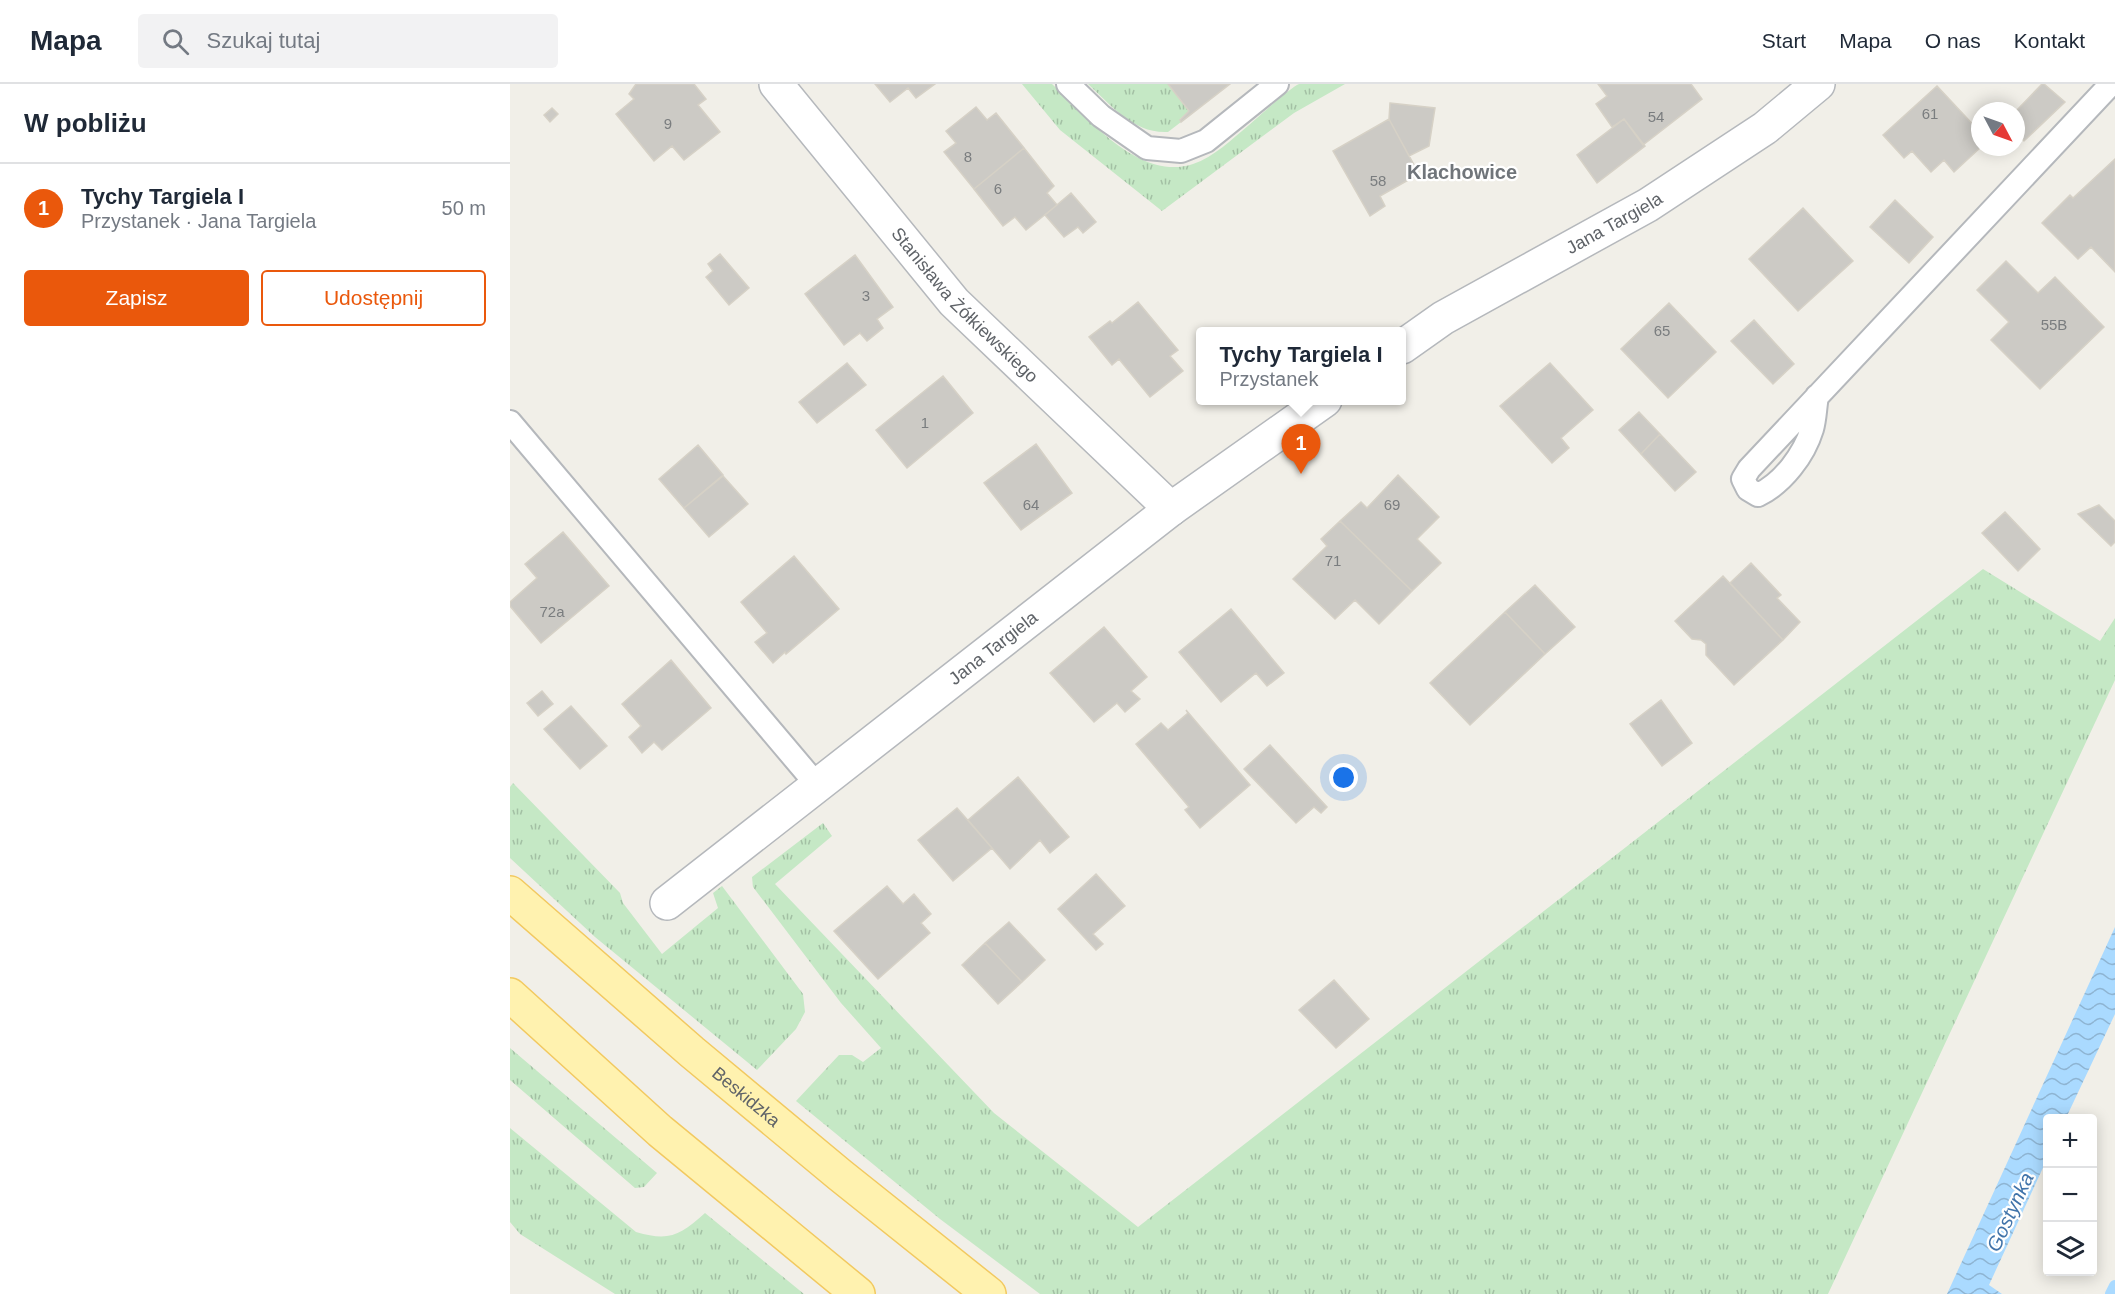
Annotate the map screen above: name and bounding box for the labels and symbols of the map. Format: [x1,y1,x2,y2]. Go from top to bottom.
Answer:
north arrow [1971,102,2025,156]
house number: 61 [1922,105,1938,122]
house number: 54 [1648,108,1664,125]
house number: 9 [664,115,672,132]
house number: 8 [964,148,972,165]
district label: Klachowice [1407,161,1517,183]
house number: 58 [1370,172,1386,189]
house number: 6 [994,180,1002,197]
street label: Jana Targiela [1563,188,1667,258]
street label: Stanisława Żółkiewskiego [887,224,1042,387]
house number: 3 [862,287,870,304]
house number: 55B [2041,316,2067,333]
house number: 65 [1654,322,1670,339]
house number: 1 [921,414,929,431]
pin: 1 [1282,424,1320,474]
house number: 64 [1023,496,1039,513]
house number: 69 [1384,496,1400,513]
house number: 71 [1325,552,1341,569]
house number: 72a [539,603,565,620]
street label: Jana Targiela [945,607,1042,689]
your location [1329,763,1358,792]
street label: Beskidzka [708,1063,785,1131]
water label: Gostynka [1982,1169,2038,1255]

